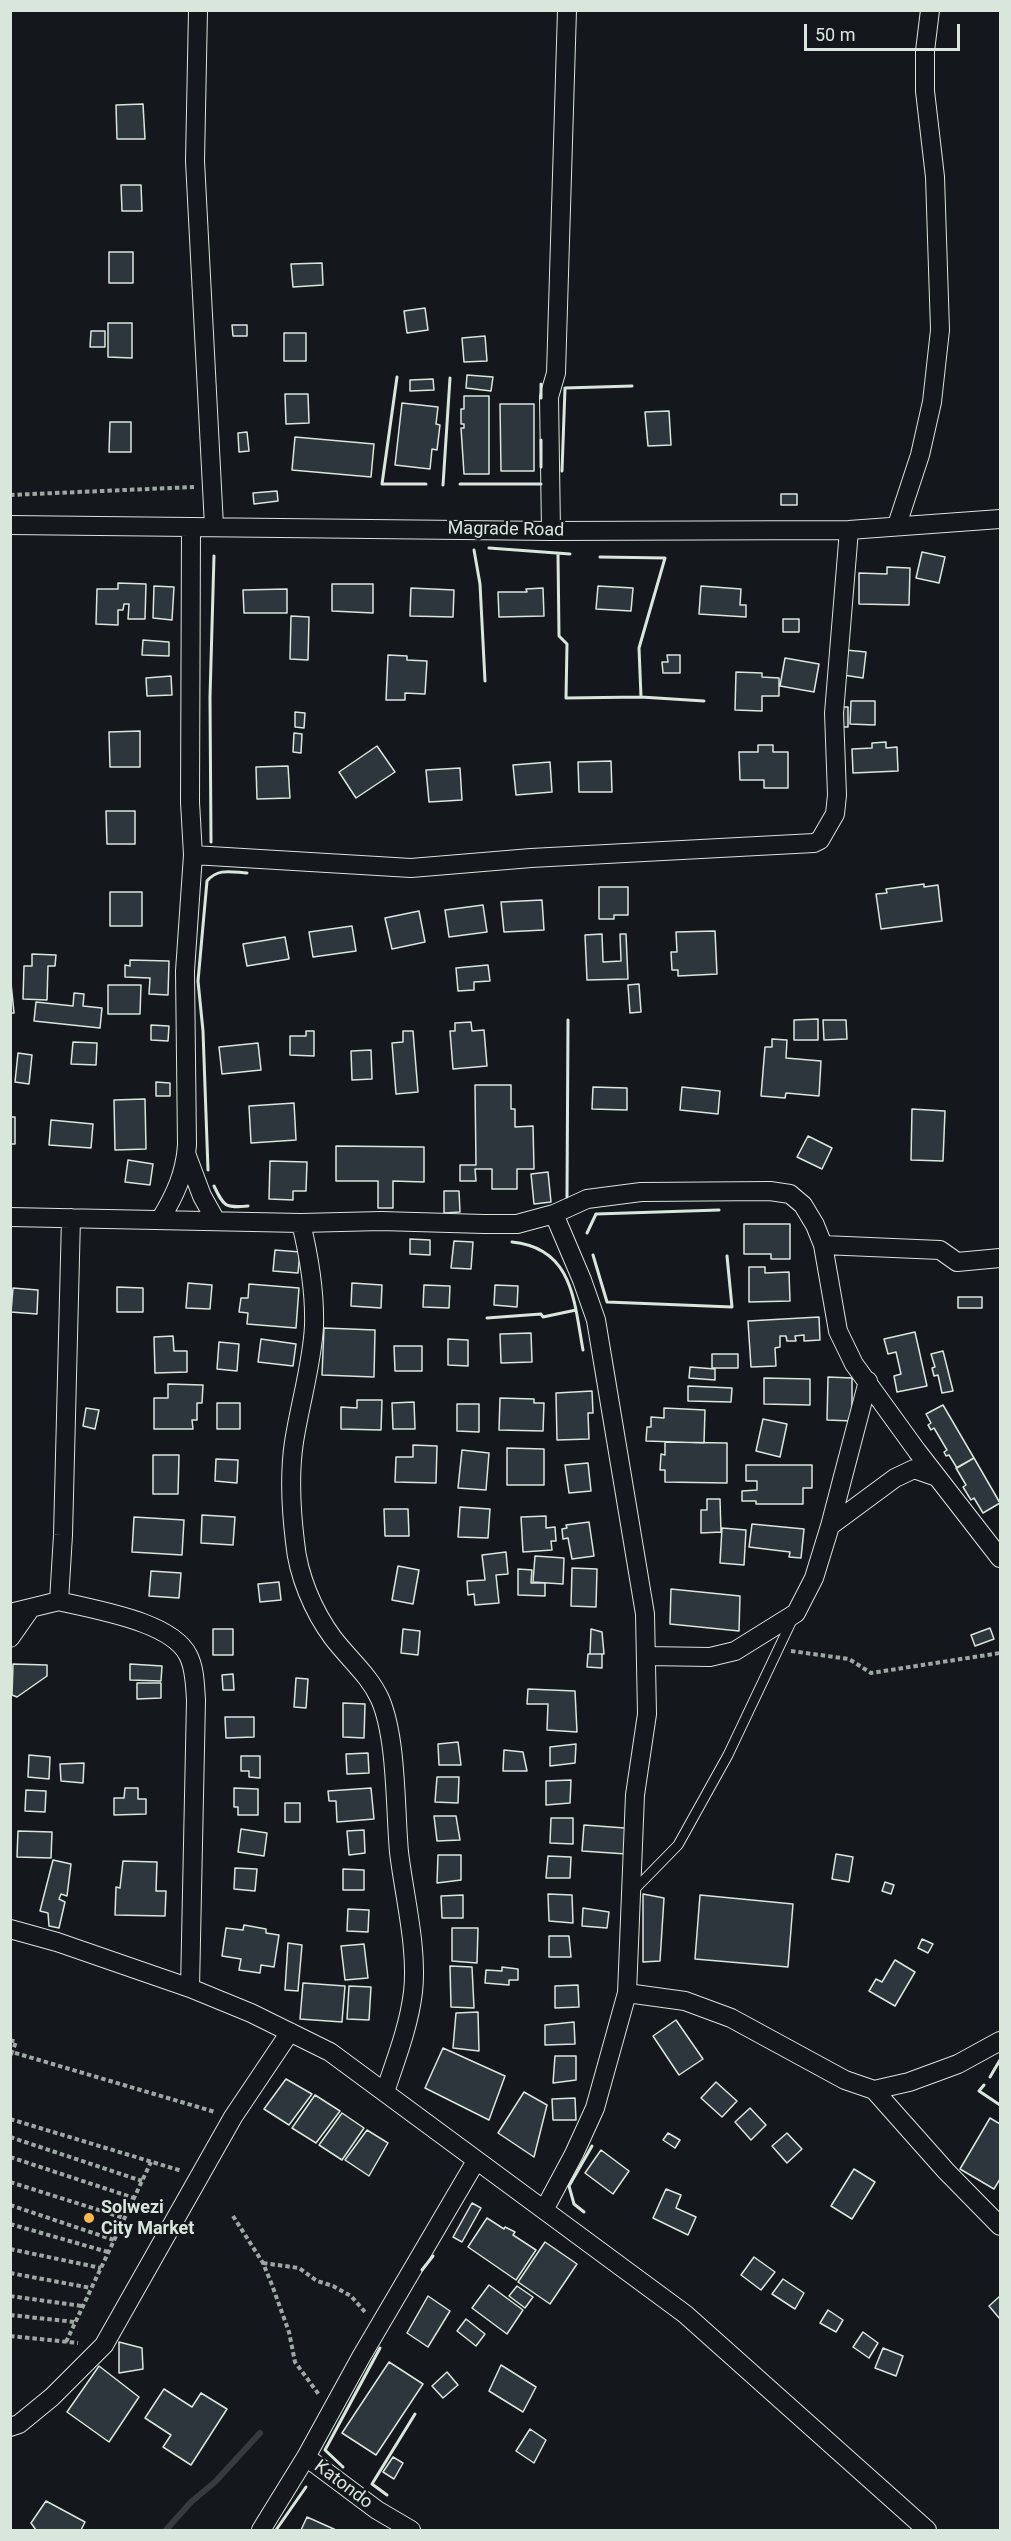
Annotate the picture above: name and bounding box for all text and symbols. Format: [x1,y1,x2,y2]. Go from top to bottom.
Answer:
scale bar [807,12,963,50]
text: 50 m [815,24,855,45]
street label: Magrade Road [448,518,564,542]
place label: Solwezi City Market [101,2197,194,2240]
marker: Solwezi City Market [82,2211,96,2225]
street label: Katondo [310,2456,376,2514]

